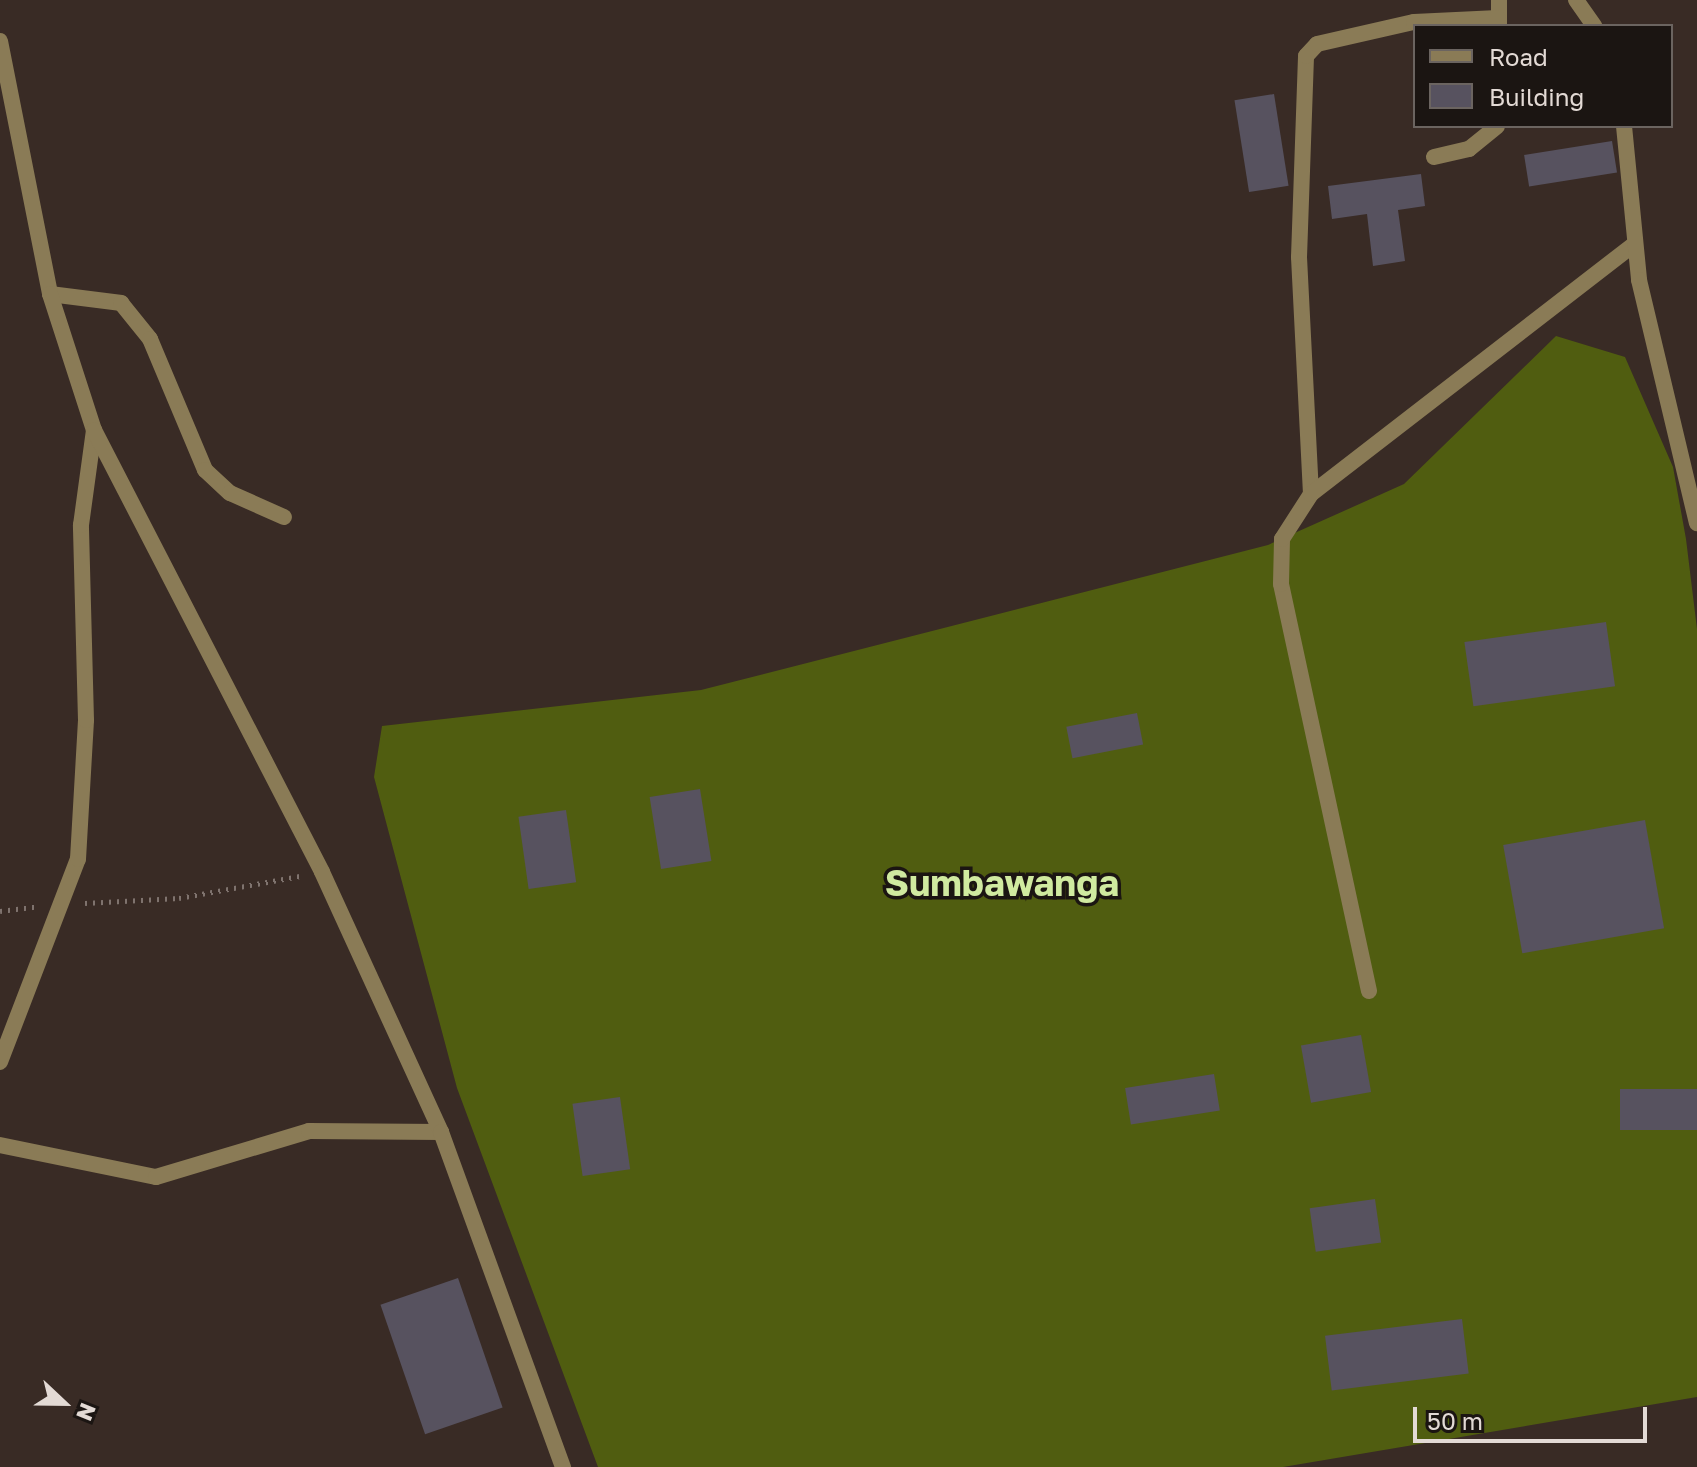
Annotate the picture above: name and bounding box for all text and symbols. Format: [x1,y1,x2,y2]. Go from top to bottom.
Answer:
legend [1413,24,1673,128]
text: Road [1489,42,1548,71]
text: Building [1489,82,1584,111]
district label: Sumbawanga [885,861,1119,905]
north arrow [24,1363,104,1443]
scale bar [1417,1391,1651,1441]
text: N [71,1399,102,1425]
text: 50 m [1427,1406,1483,1435]

